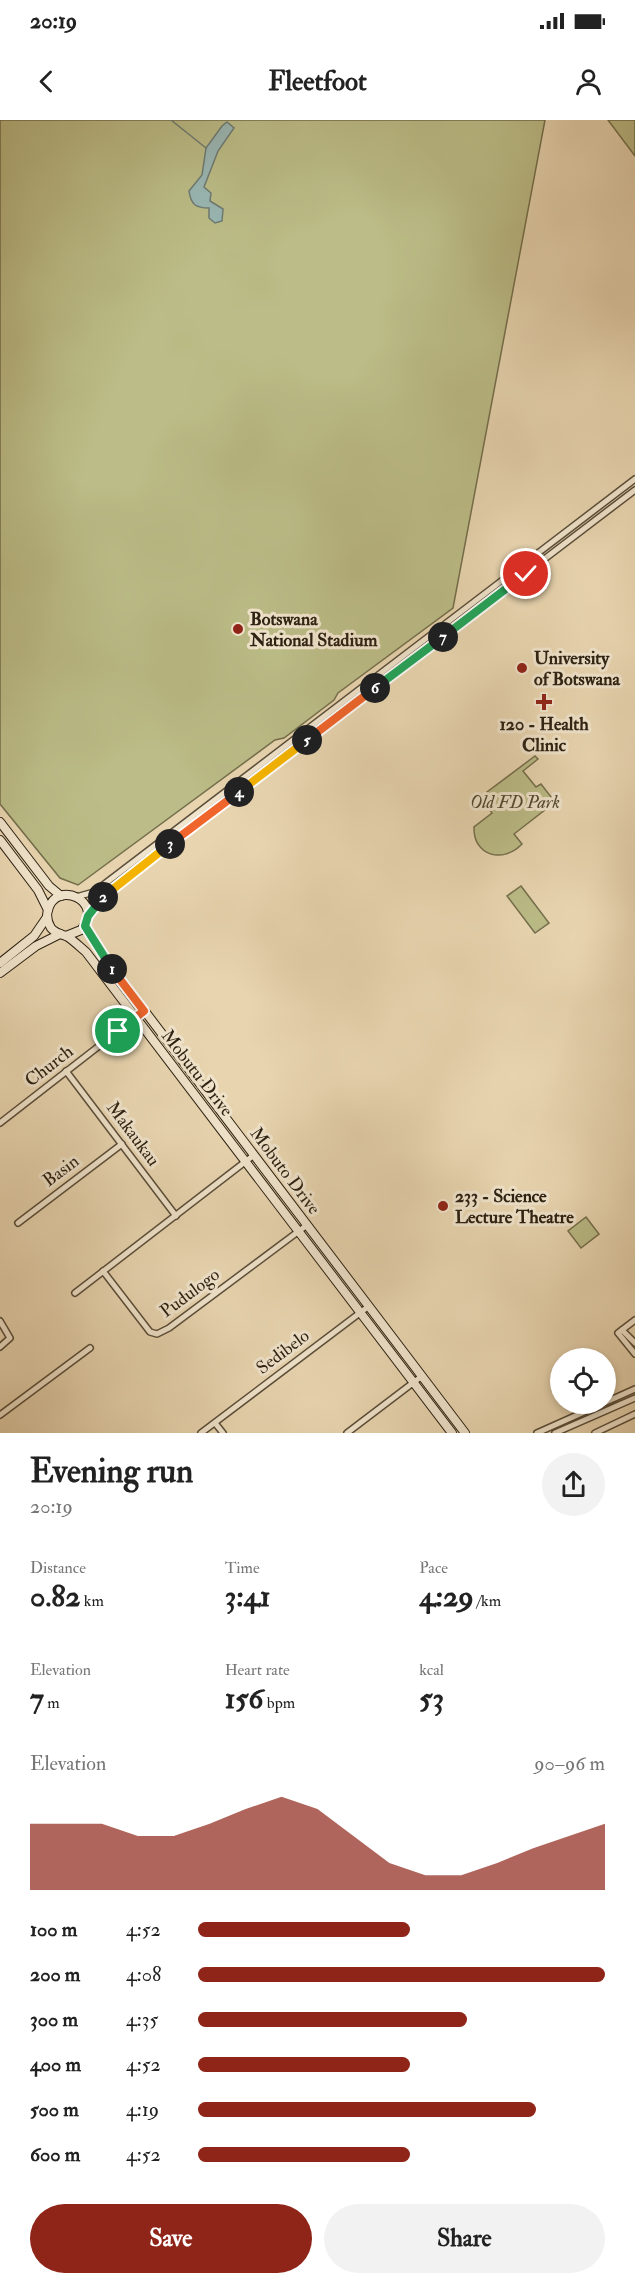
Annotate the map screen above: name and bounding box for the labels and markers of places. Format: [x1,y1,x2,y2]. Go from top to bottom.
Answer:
pin [500,548,551,599]
place label: Botswana National Stadium [249,608,378,652]
marker: Botswana National Stadium [231,622,245,636]
pin: 7 [428,622,458,652]
place label: University of Botswana [534,647,620,691]
marker: University of Botswana [515,661,529,675]
pin: 6 [360,673,390,703]
marker: 120 - Health Clinic [535,693,553,711]
place label: 120 - Health Clinic [499,713,589,757]
pin: 5 [292,725,322,755]
pin: 4 [224,777,254,807]
pin: 3 [155,829,185,859]
pin: 2 [88,882,118,912]
pin: 1 [97,954,127,984]
pin [92,1005,143,1056]
place label: 233 - Science Lecture Theatre [455,1185,574,1229]
marker: 233 - Science Lecture Theatre [436,1199,450,1213]

